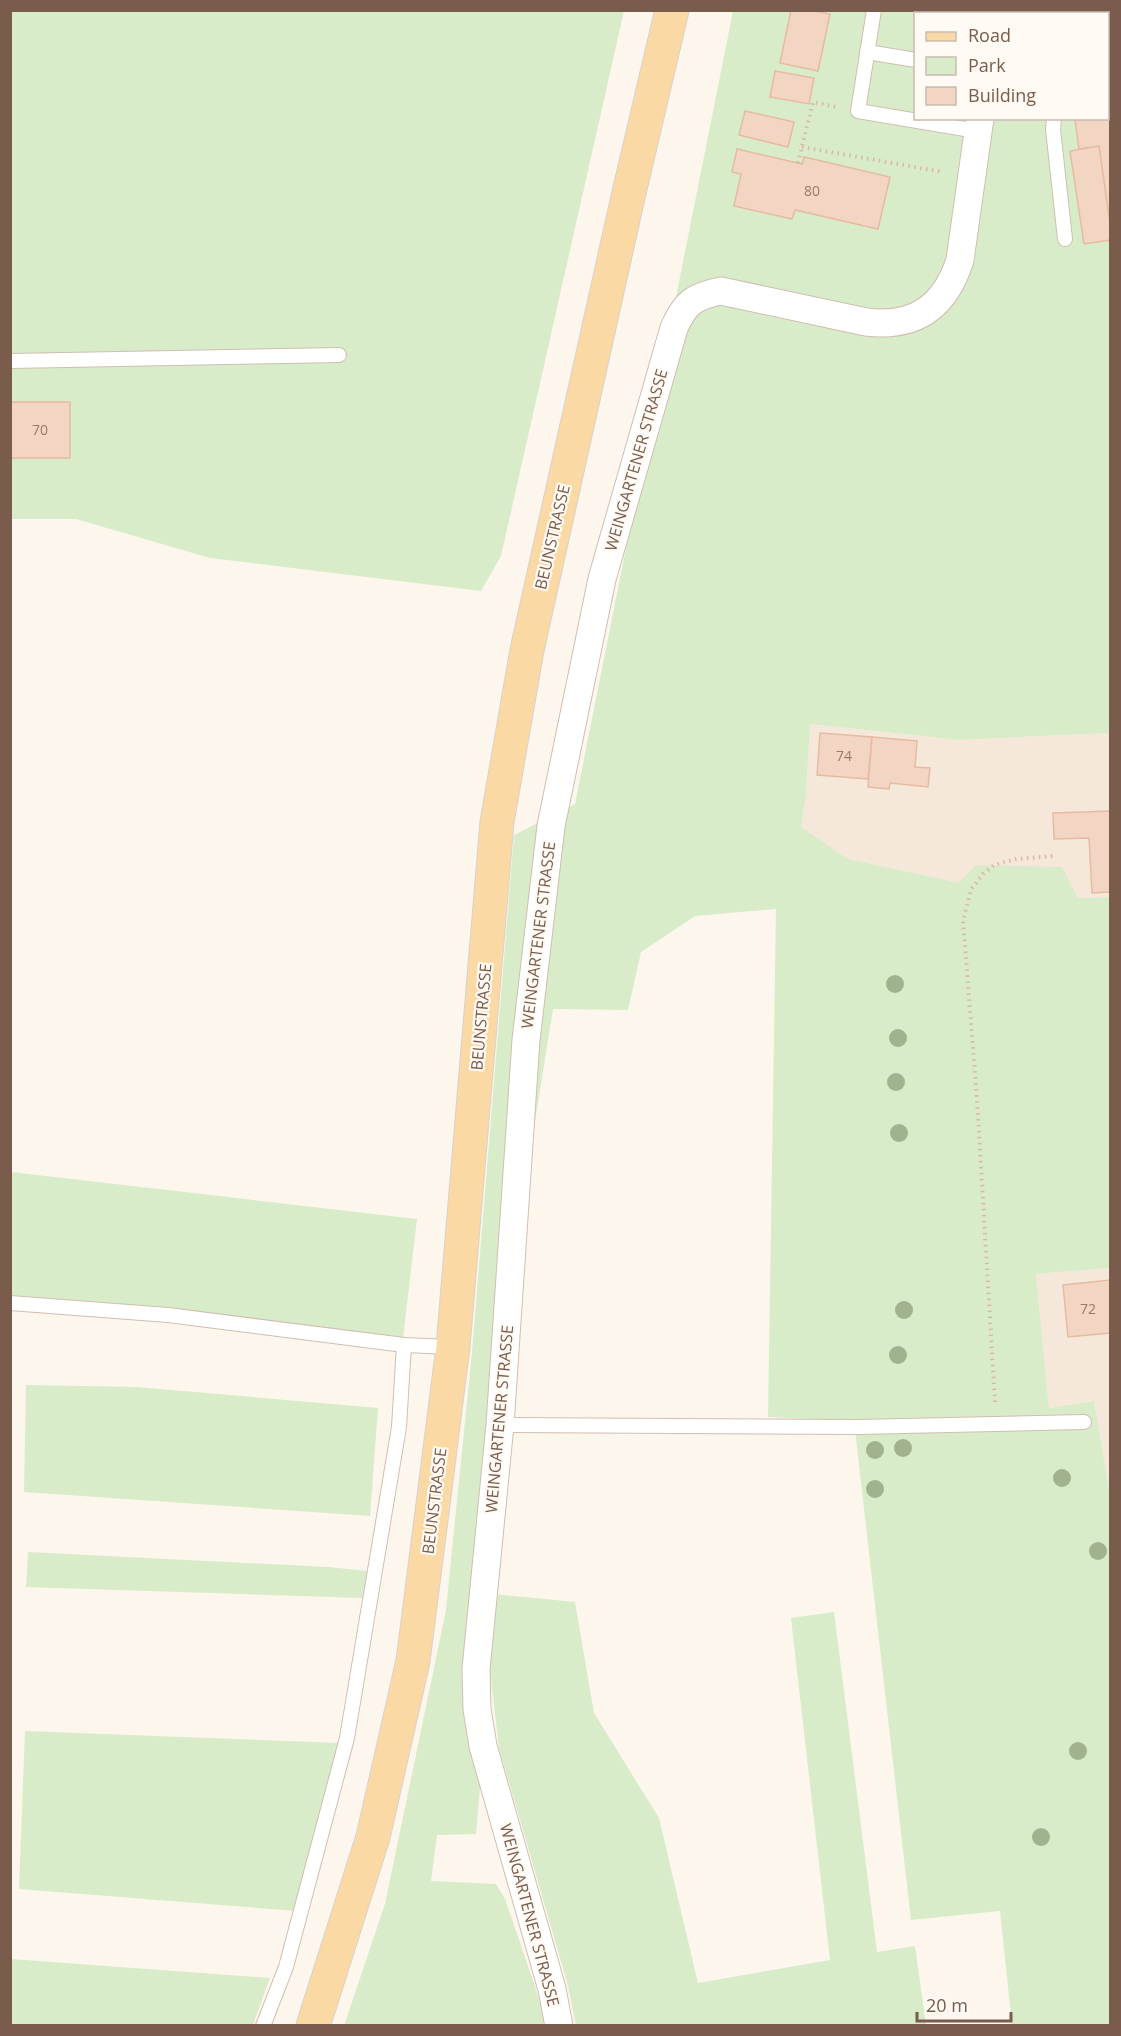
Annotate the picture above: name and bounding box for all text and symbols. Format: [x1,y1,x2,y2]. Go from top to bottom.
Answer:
legend [914,12,1109,120]
text: Road [968,23,1011,47]
text: Park [968,53,1006,77]
text: Building [968,83,1036,107]
house number: 80 [804,181,820,200]
street label: WEINGARTENER STRASSE [599,366,673,554]
house number: 70 [32,420,48,439]
street label: BEUNSTRASSE [529,482,575,592]
house number: 74 [836,746,852,765]
street label: WEINGARTENER STRASSE [516,840,560,1030]
street label: BEUNSTRASSE [465,963,497,1071]
house number: 72 [1080,1299,1096,1318]
street label: WEINGARTENER STRASSE [480,1324,518,1514]
street label: BEUNSTRASSE [417,1447,451,1555]
street label: WEINGARTENER STRASSE [495,1821,565,2009]
scale bar [917,1985,1012,2023]
text: 20 m [926,1993,968,2017]

